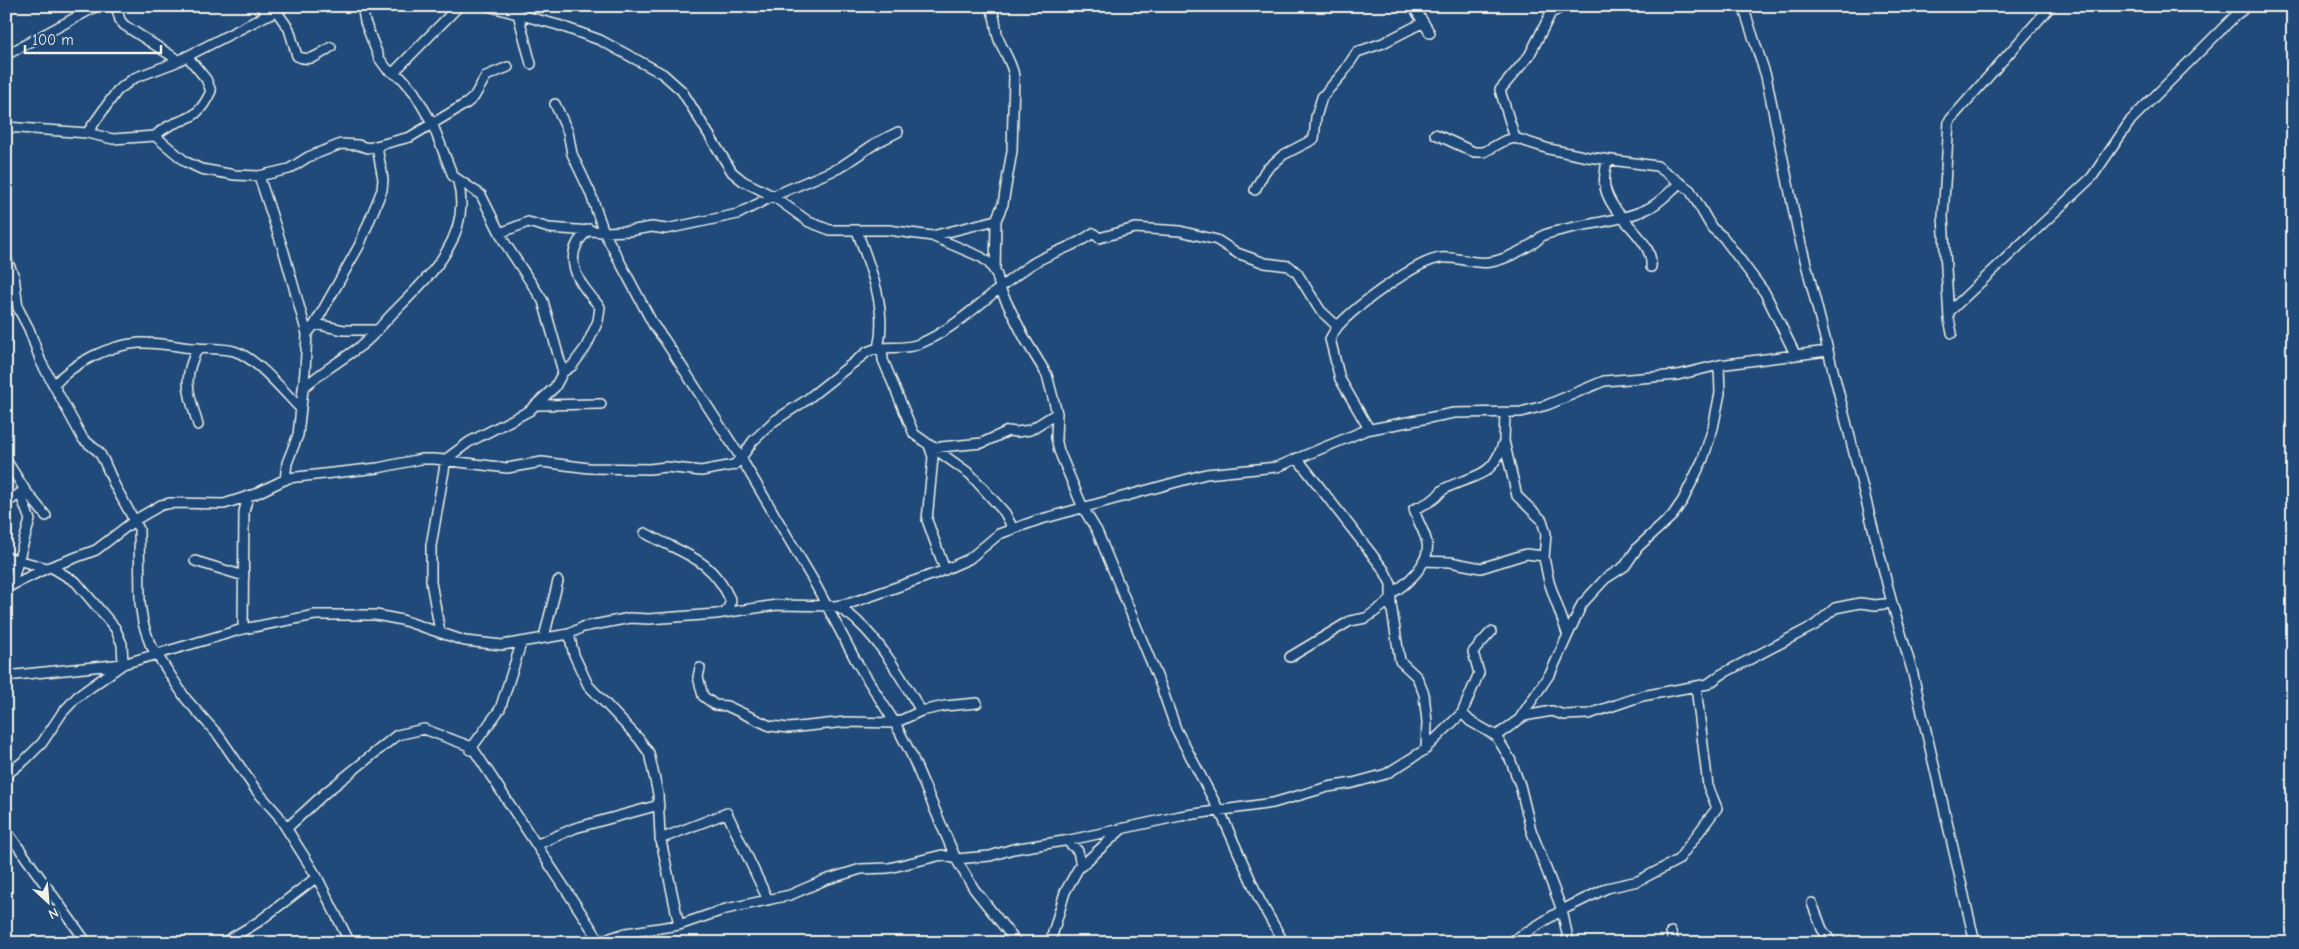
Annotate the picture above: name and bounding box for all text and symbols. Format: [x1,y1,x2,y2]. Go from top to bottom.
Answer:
scale bar [25,22,161,54]
text: 100 m [32,31,74,49]
north arrow [22,876,72,926]
text: N [46,904,61,923]

